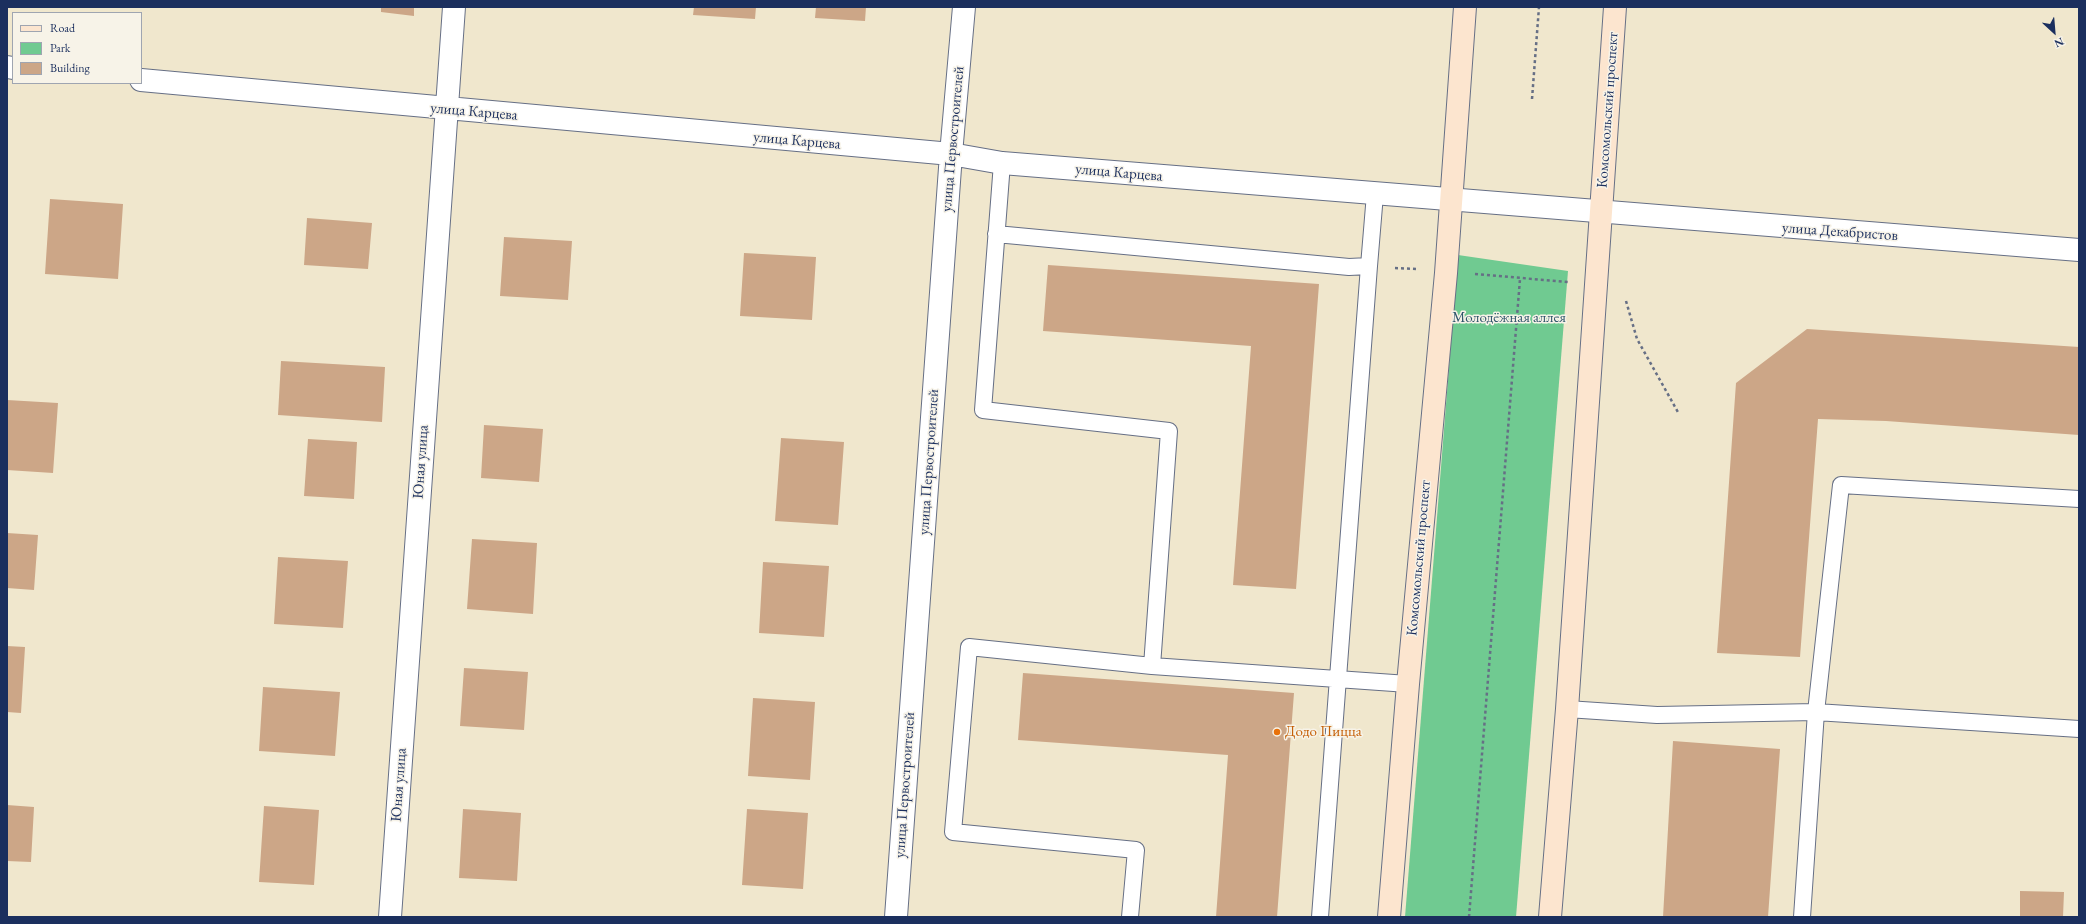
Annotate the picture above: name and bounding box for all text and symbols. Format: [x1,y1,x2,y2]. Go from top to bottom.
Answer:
legend [12,12,142,84]
north arrow [2034,12,2074,52]
text: Road [50,20,75,36]
street label: Комсомольский проспект [1594,31,1622,189]
text: N [2052,35,2066,51]
text: Park [50,40,70,56]
text: Building [50,60,90,76]
street label: улица Первостроителей [938,65,968,213]
street label: улица Карцева [430,99,518,125]
street label: улица Карцева [753,128,841,154]
street label: улица Карцева [1075,160,1163,186]
street label: улица Декабристов [1782,219,1898,245]
park label: Молодёжная аллея [1452,309,1566,327]
street label: улица Первостроителей [915,388,943,536]
street label: Юная улица [409,424,433,500]
street label: Комсомольский проспект [1403,479,1435,637]
street label: улица Первостроителей [891,711,919,859]
place label: Додо Пицца [1285,723,1362,741]
marker: Додо Пицца [1272,727,1282,737]
street label: Юная улица [387,747,411,823]

